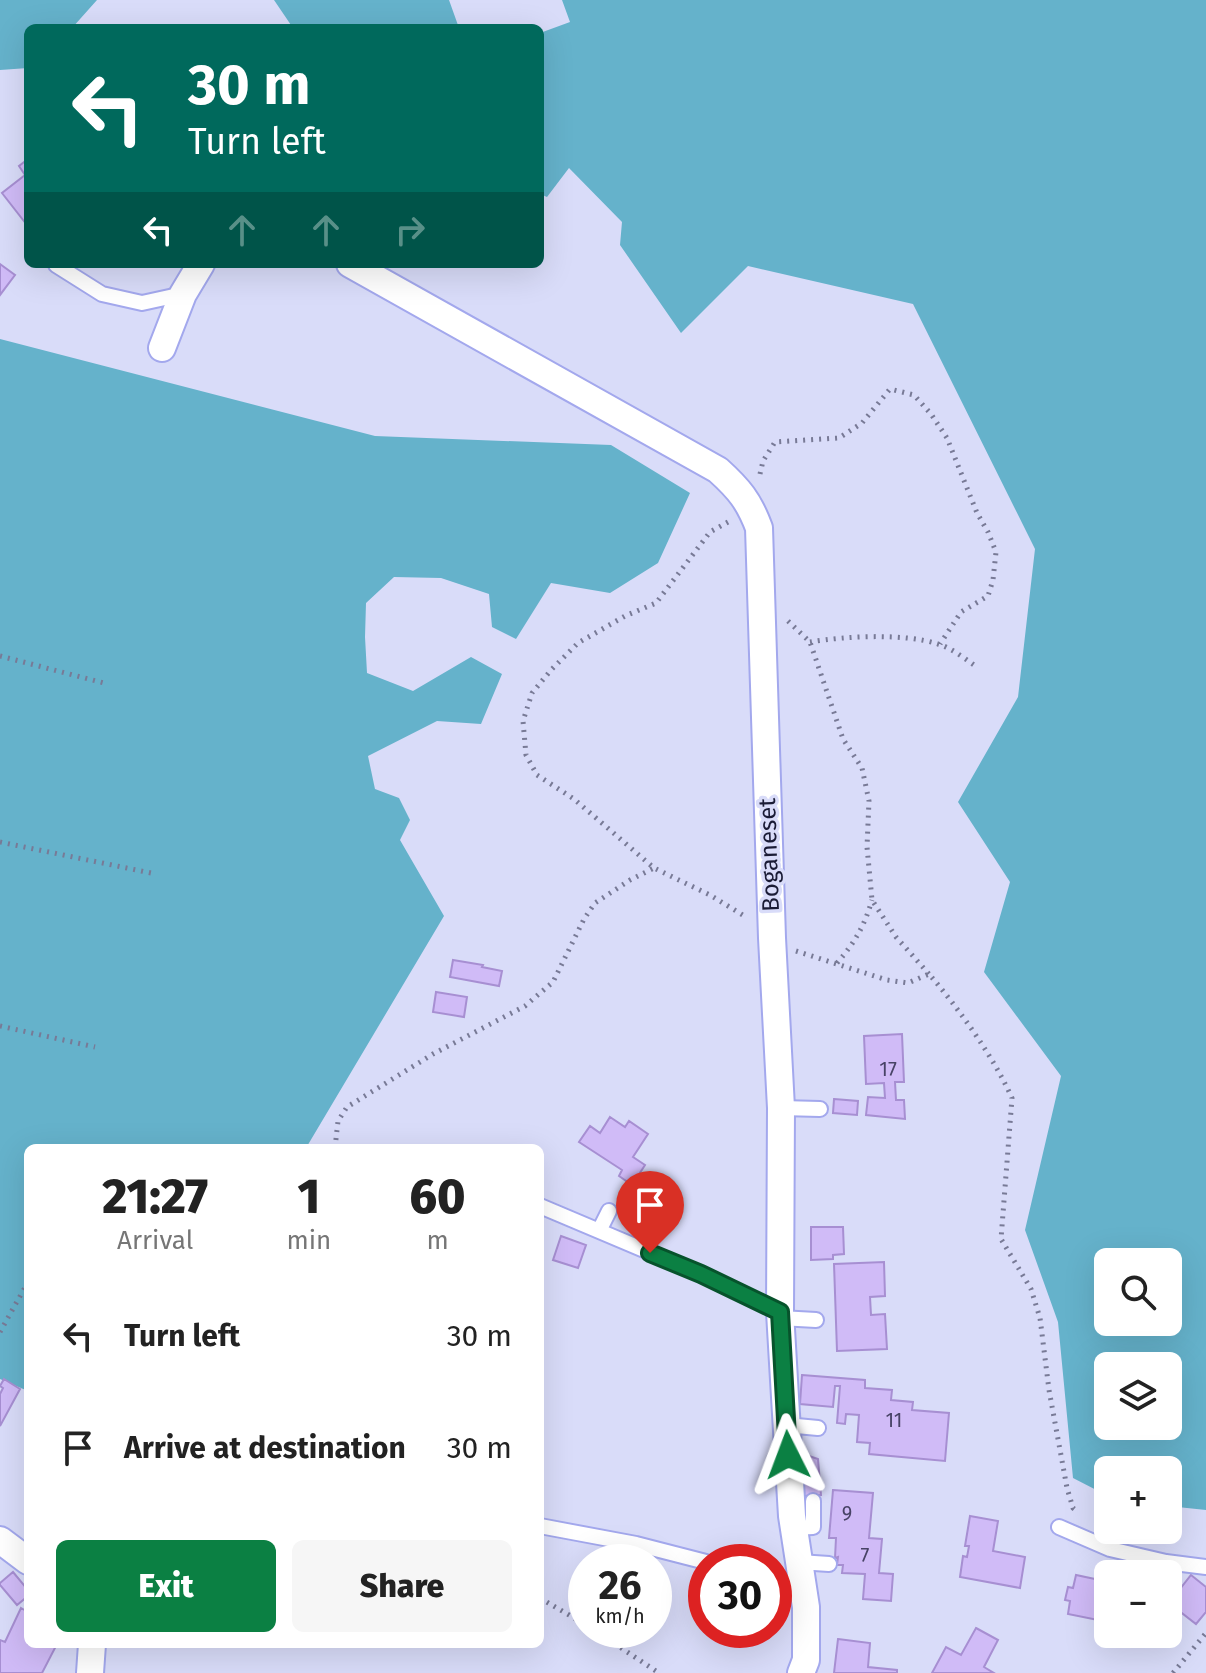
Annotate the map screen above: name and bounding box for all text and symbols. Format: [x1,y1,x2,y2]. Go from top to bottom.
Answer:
text: 30 m [188,52,310,119]
icon: left [56,56,160,160]
text: Turn left [188,120,326,164]
icon: left [136,208,180,252]
icon: ahead [220,208,264,252]
icon: ahead [304,208,348,252]
icon: right [388,208,432,252]
street label: Boganeset [753,797,785,912]
house number: 17 [879,1057,897,1081]
text: 21:27 [102,1168,208,1226]
text: 1 [297,1168,320,1226]
text: 60 [410,1168,466,1226]
pin [616,1171,684,1253]
icon: arrive [628,1183,672,1227]
text: Arrival [117,1225,193,1256]
text: min [286,1225,331,1256]
text: m [426,1225,449,1256]
map controls [1094,1248,1182,1648]
button: search [1094,1248,1182,1336]
icon: left [56,1314,100,1358]
text: Turn left [124,1318,240,1354]
text: 30 m [447,1318,512,1354]
button: layers [1094,1352,1182,1440]
house number: 11 [885,1408,903,1432]
position arrow [746,1413,830,1497]
icon: arrive [56,1426,100,1470]
text: Arrive at destination [124,1430,406,1466]
text: 30 m [447,1430,512,1466]
button: + [1094,1456,1182,1544]
house number: 9 [842,1501,852,1525]
button: Exit [56,1540,276,1632]
button: Share [292,1540,512,1632]
house number: 7 [861,1543,870,1567]
speed limit sign: 30 [688,1544,792,1648]
button: − [1094,1560,1182,1648]
text: 26 [598,1562,642,1610]
text: km/h [595,1604,645,1628]

